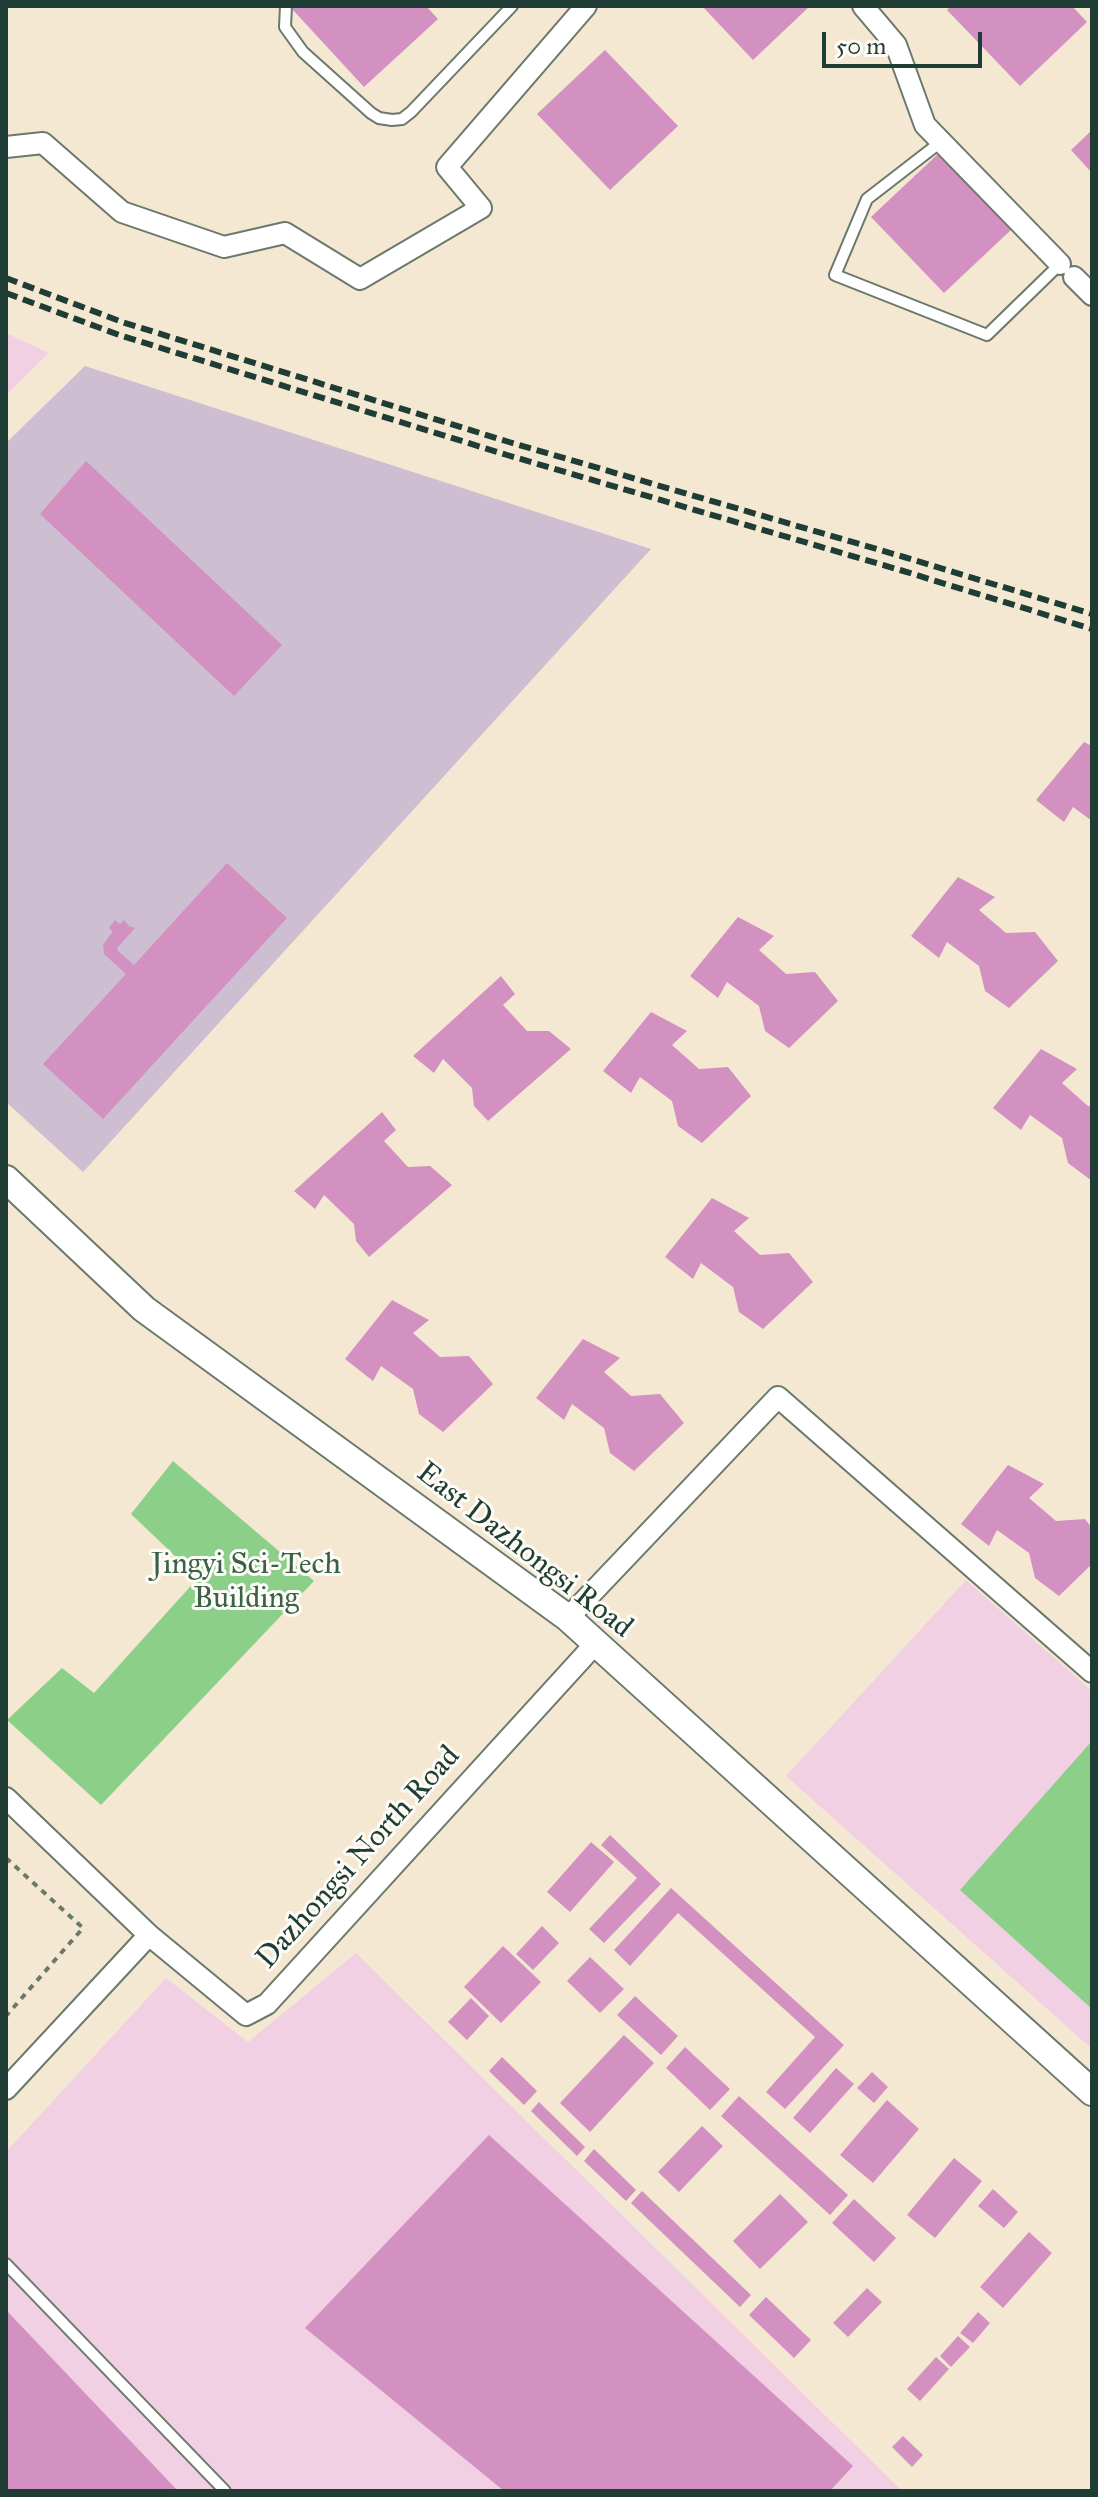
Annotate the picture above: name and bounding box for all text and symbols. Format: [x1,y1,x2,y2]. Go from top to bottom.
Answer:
scale bar [826,16,986,66]
text: 50 m [836,31,886,61]
street label: East Dazhongsi Road [409,1456,639,1646]
park label: Jingyi Sci-Tech Building [151,1548,341,1618]
street label: Dazhongsi North Road [250,1739,468,1977]

